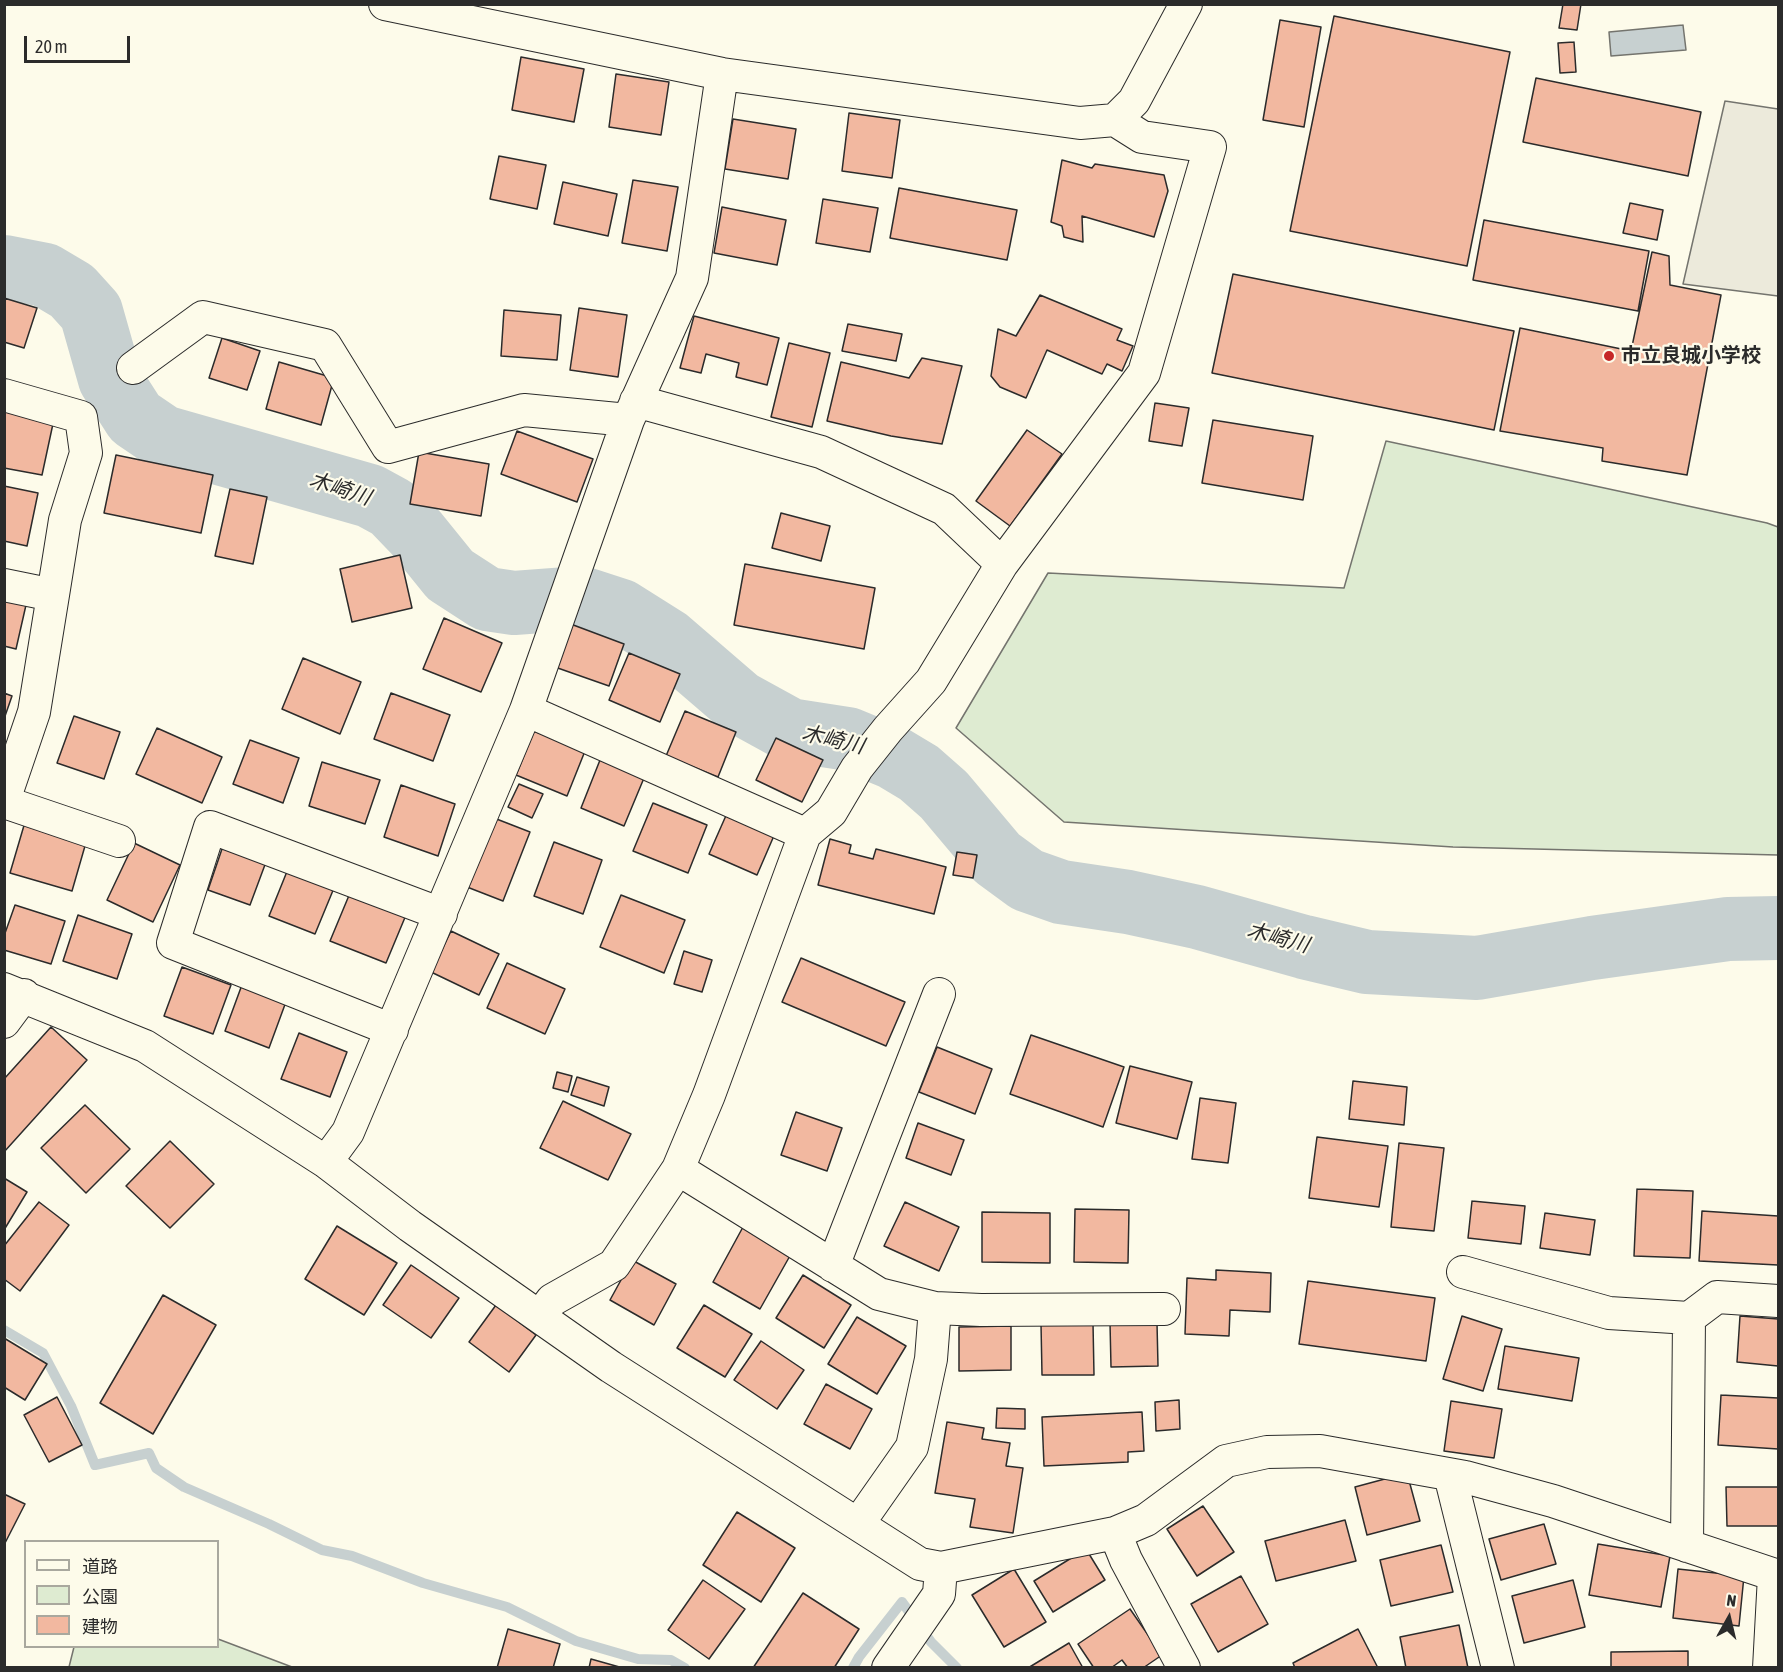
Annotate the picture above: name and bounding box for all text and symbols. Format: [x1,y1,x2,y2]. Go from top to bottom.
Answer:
scale bar [27,24,134,62]
text: 20 m [35,36,67,57]
place label: 市立良城小学校 [1621,344,1761,368]
marker: 市立良城小学校 [1602,349,1616,363]
water label: 木崎川 [306,467,374,511]
water label: 木崎川 [799,721,867,759]
water label: 木崎川 [1244,918,1312,958]
legend [24,1540,219,1648]
text: 道路 [82,1556,118,1577]
text: 公園 [82,1586,118,1607]
north arrow [1699,1588,1759,1648]
text: N [1726,1591,1737,1610]
text: 建物 [82,1616,118,1637]

